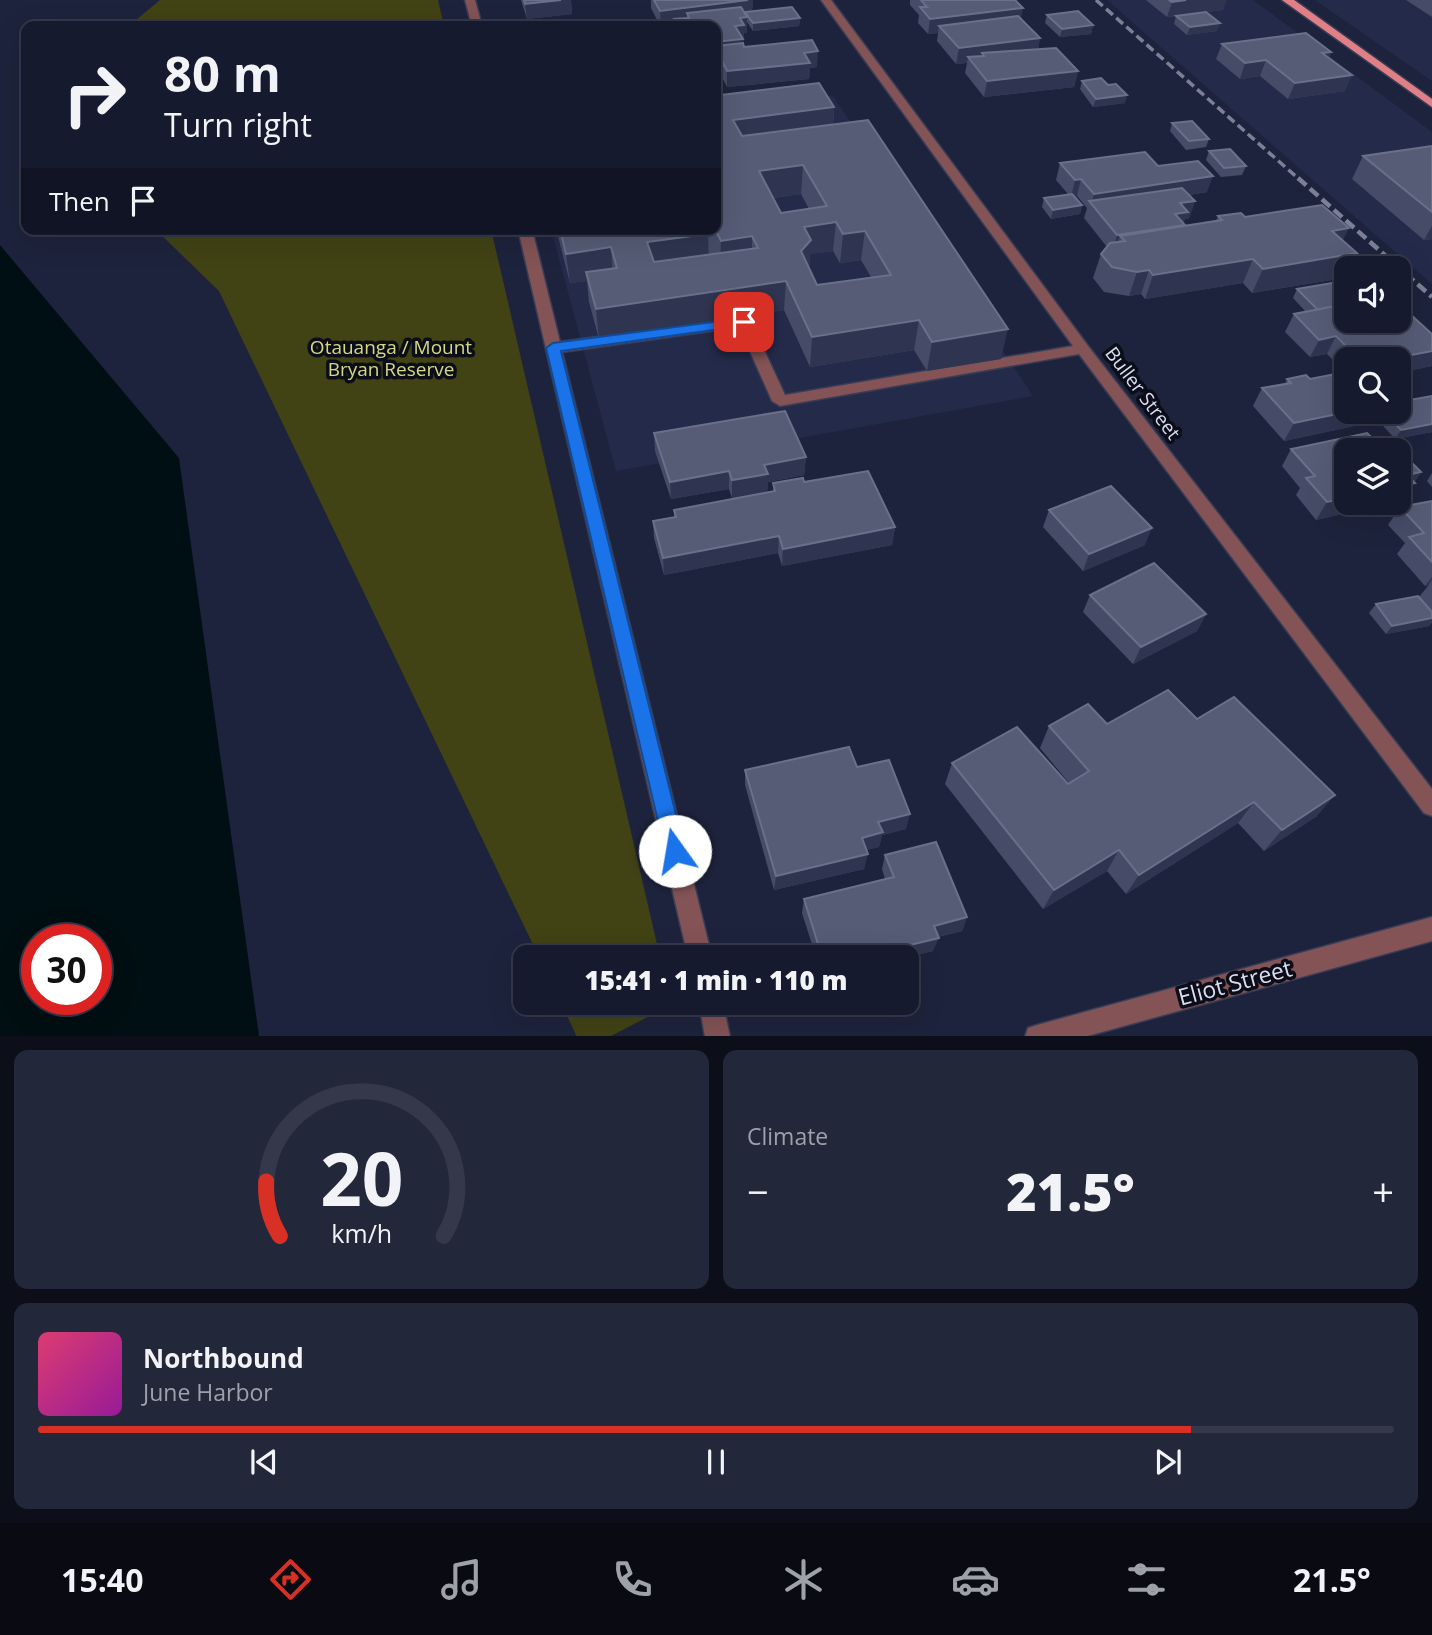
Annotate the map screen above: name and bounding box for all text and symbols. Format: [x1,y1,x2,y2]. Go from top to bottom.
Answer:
text: 80 m [164,40,281,106]
icon: right [49,49,140,140]
text: Turn right [164,103,312,146]
icon: arrive [124,182,162,220]
text: Then [49,183,110,219]
map controls [1334,256,1411,515]
button: sound [1334,256,1411,333]
pin [714,292,774,352]
icon: arrive [725,303,763,341]
park label: Otauanga / Mount Bryan Reserve [310,334,472,382]
street label: Buller Street [1100,341,1187,445]
button: search [1334,347,1411,424]
button: layers [1334,438,1411,515]
position arrow [638,814,712,888]
speed limit sign: 30 [21,924,112,1015]
street label: Eliot Street [1174,951,1295,1013]
text: 15:41 · 1 min · 110 m [585,962,847,998]
text: Climate [747,1120,828,1152]
text: 20 [320,1128,403,1227]
text: 21.5° [1006,1155,1135,1226]
text: − [747,1165,769,1217]
text: + [1372,1165,1394,1217]
text: km/h [331,1215,392,1249]
text: Northbound [143,1340,304,1376]
text: June Harbor [143,1376,273,1408]
icon: previous [245,1443,283,1481]
icon: pause [697,1443,735,1481]
icon: next [1149,1443,1187,1481]
icon: directions [266,1555,315,1604]
icon: music [437,1555,486,1604]
icon: phone [608,1555,657,1604]
icon: climate [779,1555,828,1604]
icon: car [951,1555,1000,1604]
icon: filters [1122,1555,1171,1604]
text: 15:40 [61,1558,143,1601]
text: 21.5° [1293,1558,1371,1601]

